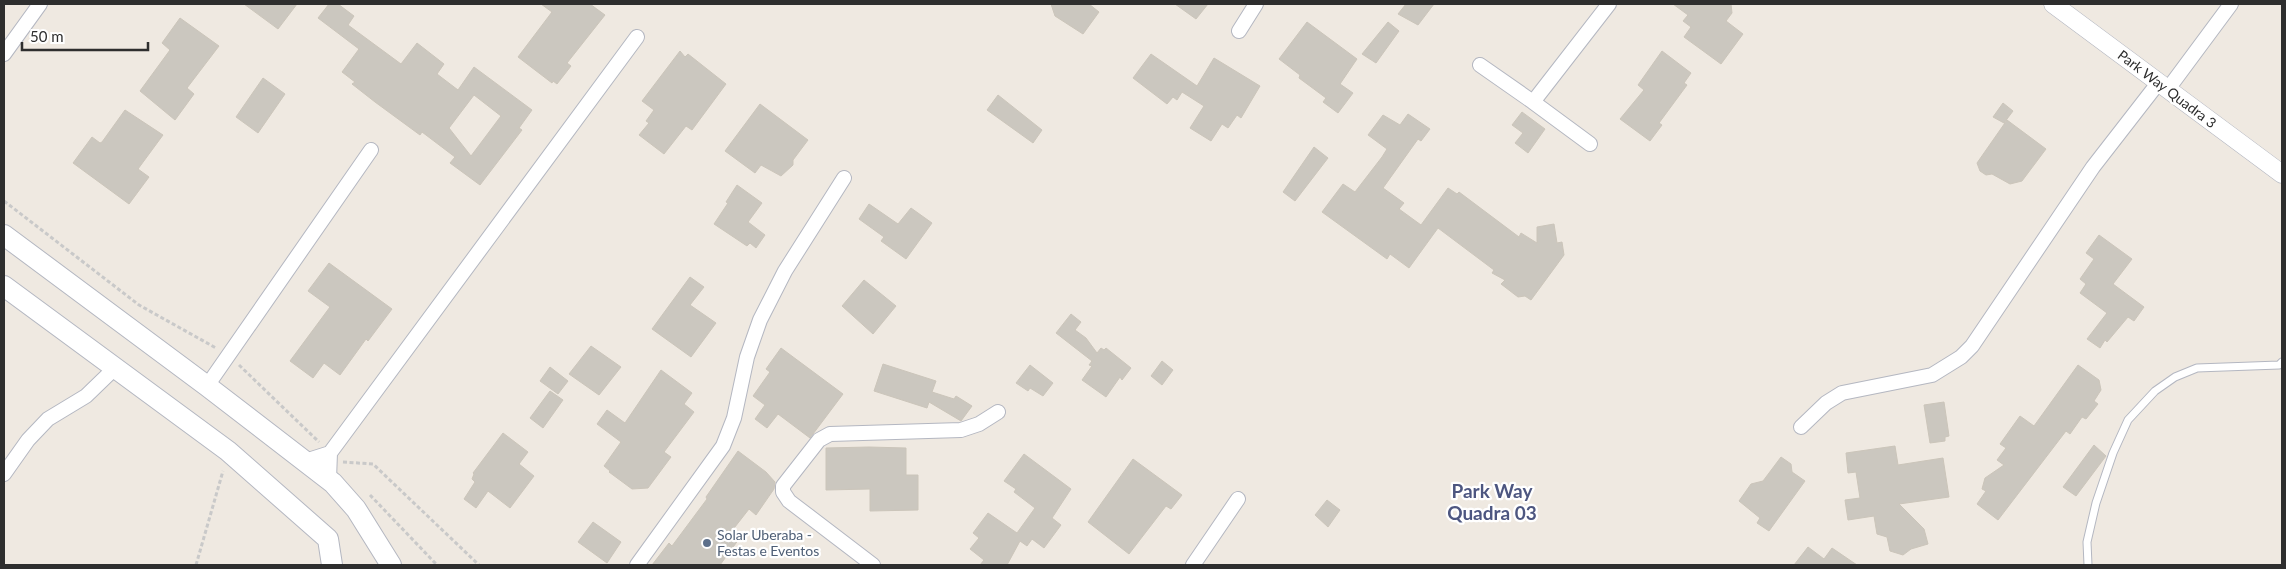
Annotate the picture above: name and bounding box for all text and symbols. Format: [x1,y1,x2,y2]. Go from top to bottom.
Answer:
scale bar [22,20,149,52]
text: 50 m [30,27,64,45]
street label: Park Way Quadra 3 [2115,46,2220,131]
district label: Park Way Quadra 03 [1447,479,1537,524]
place label: Solar Uberaba - Festas e Eventos [717,526,819,559]
marker: Solar Uberaba - Festas e Eventos [701,537,713,549]

